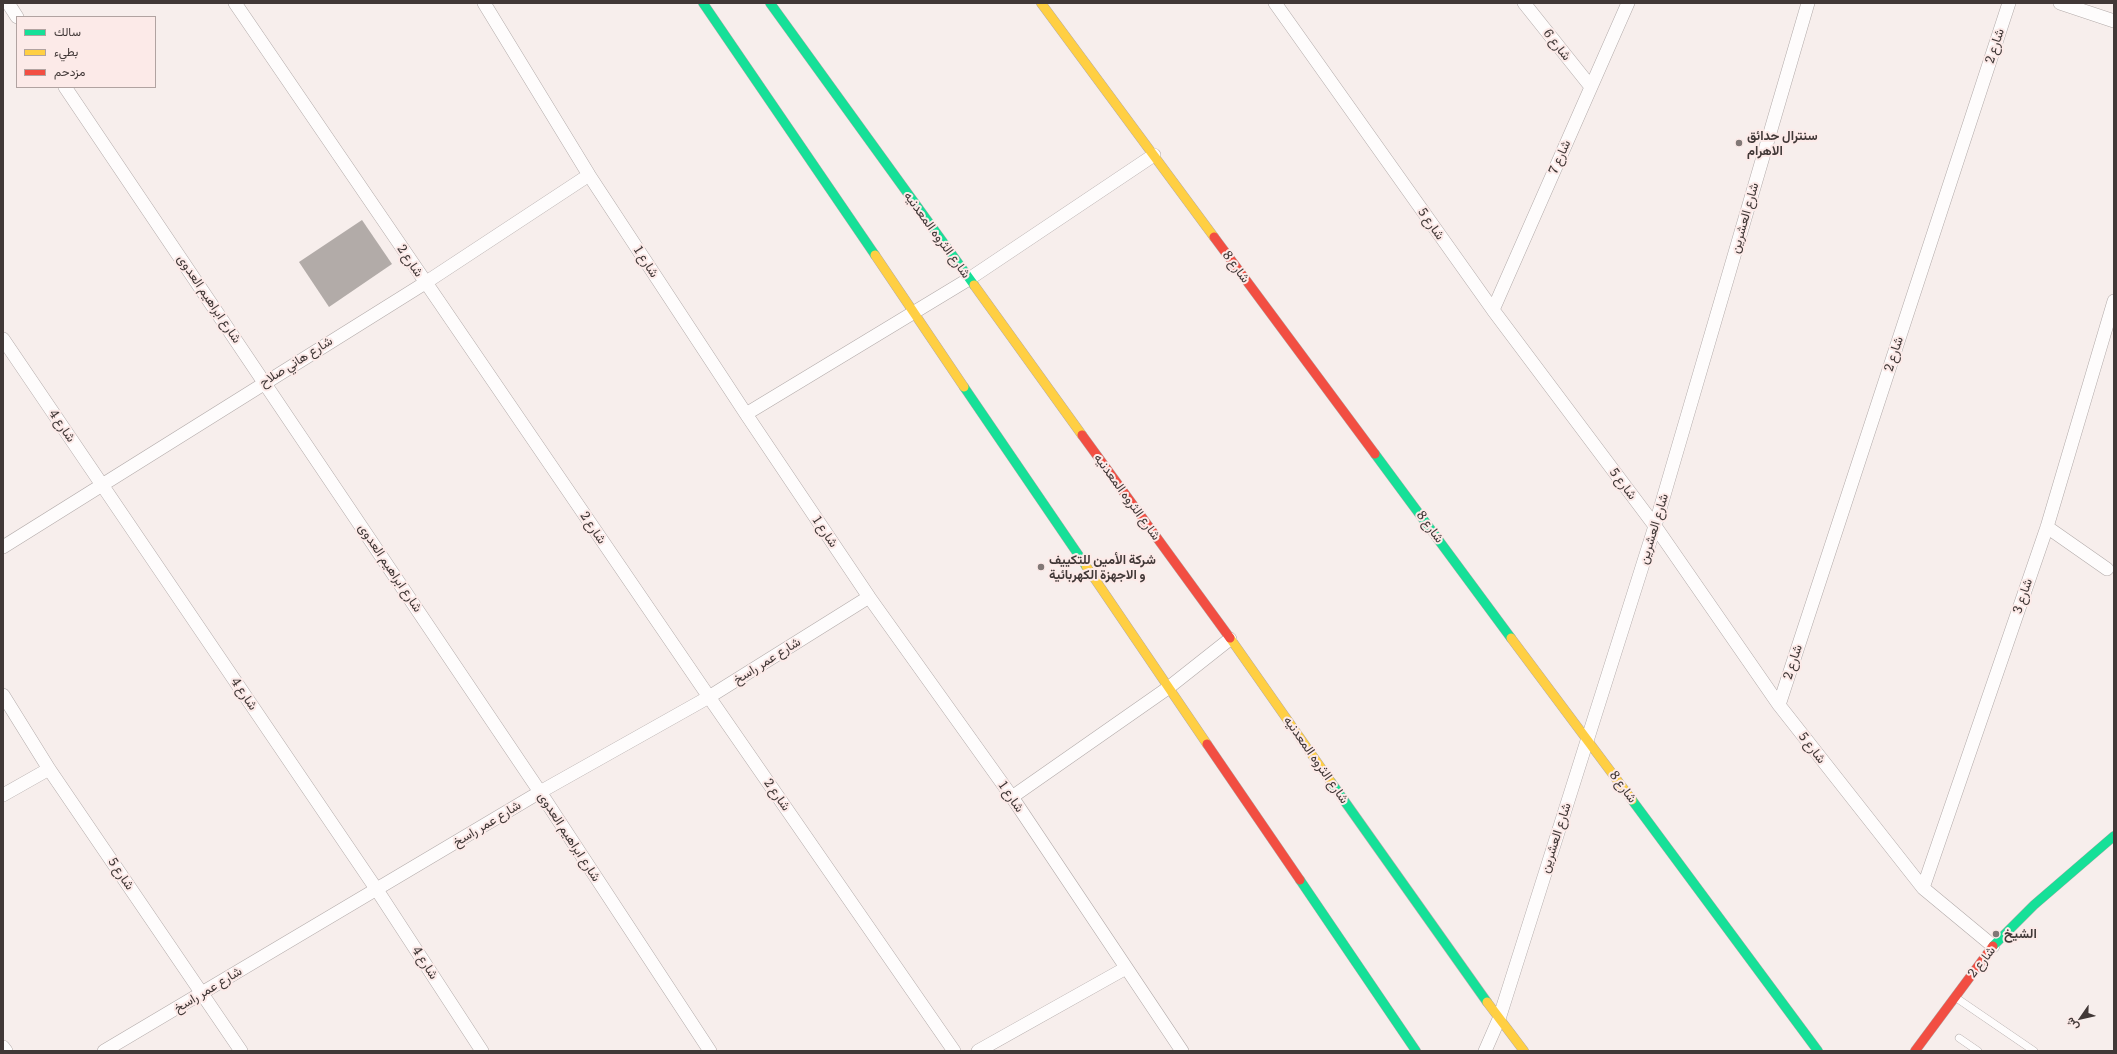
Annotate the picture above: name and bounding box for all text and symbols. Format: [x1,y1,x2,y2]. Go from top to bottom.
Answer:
legend [16,16,156,88]
text: سالك [54,22,81,40]
street label: شارع 6 [1540,26,1574,64]
street label: شارع 2 [1982,27,2008,65]
text: بطيء [54,42,78,60]
text: مزدحم [54,62,85,80]
place label: سنترال حدائق الاهرام [1747,128,1818,159]
street label: شارع 7 [1546,138,1574,176]
marker: سنترال حدائق الاهرام [1734,138,1744,148]
street label: شارع العشرين [1727,181,1763,255]
street label: شارع الثروه المعدنيه [900,189,974,281]
street label: شارع 5 [1414,205,1448,243]
street label: شارع 2 [394,242,426,280]
street label: شارع 1 [630,243,662,281]
street label: شارع 8 [1219,248,1253,286]
street label: شارع ابراهيم العدوى [174,252,244,346]
street label: شارع هاني صلاح [257,333,335,391]
street label: شارع 2 [1881,335,1907,373]
street label: شارع 4 [45,407,79,445]
street label: شارع الثروه المعدنيه [1090,451,1164,543]
street label: شارع 5 [1606,465,1640,503]
street label: شارع العشرين [1636,492,1672,566]
street label: شارع 8 [1413,508,1447,546]
street label: شارع 2 [577,509,609,547]
street label: شارع 1 [809,514,841,550]
street label: شارع ابراهيم العدوى [355,521,425,615]
place label: شركة الأمين للتكييف و الاجهزة الكهربائية [1049,552,1156,583]
marker: شركة الأمين للتكييف و الاجهزة الكهربائية [1036,562,1046,572]
street label: شارع 3 [2010,577,2036,615]
street label: شارع عمر راسخ [730,634,804,688]
street label: شارع 2 [1780,643,1806,681]
street label: شارع 4 [227,675,261,713]
street label: شارع الثروه المعدنيه [1280,713,1352,807]
street label: شارع 5 [1795,729,1829,767]
street label: شارع 8 [1606,768,1640,806]
street label: شارع 2 [760,776,794,814]
street label: شارع 1 [995,779,1027,815]
street label: شارع ابراهيم العدوى [534,789,604,885]
street label: شارع عمر راسخ [450,798,524,850]
street label: شارع العشرين [1537,801,1575,875]
street label: شارع 5 [105,855,137,893]
place label: الشيخ [2004,926,2037,942]
marker: الشيخ [1991,929,2001,939]
street label: شارع 2 [1965,943,1999,981]
street label: شارع 4 [409,944,441,982]
street label: شارع عمر راسخ [171,964,245,1016]
north arrow [2061,998,2101,1038]
text: ش [2061,1015,2081,1035]

